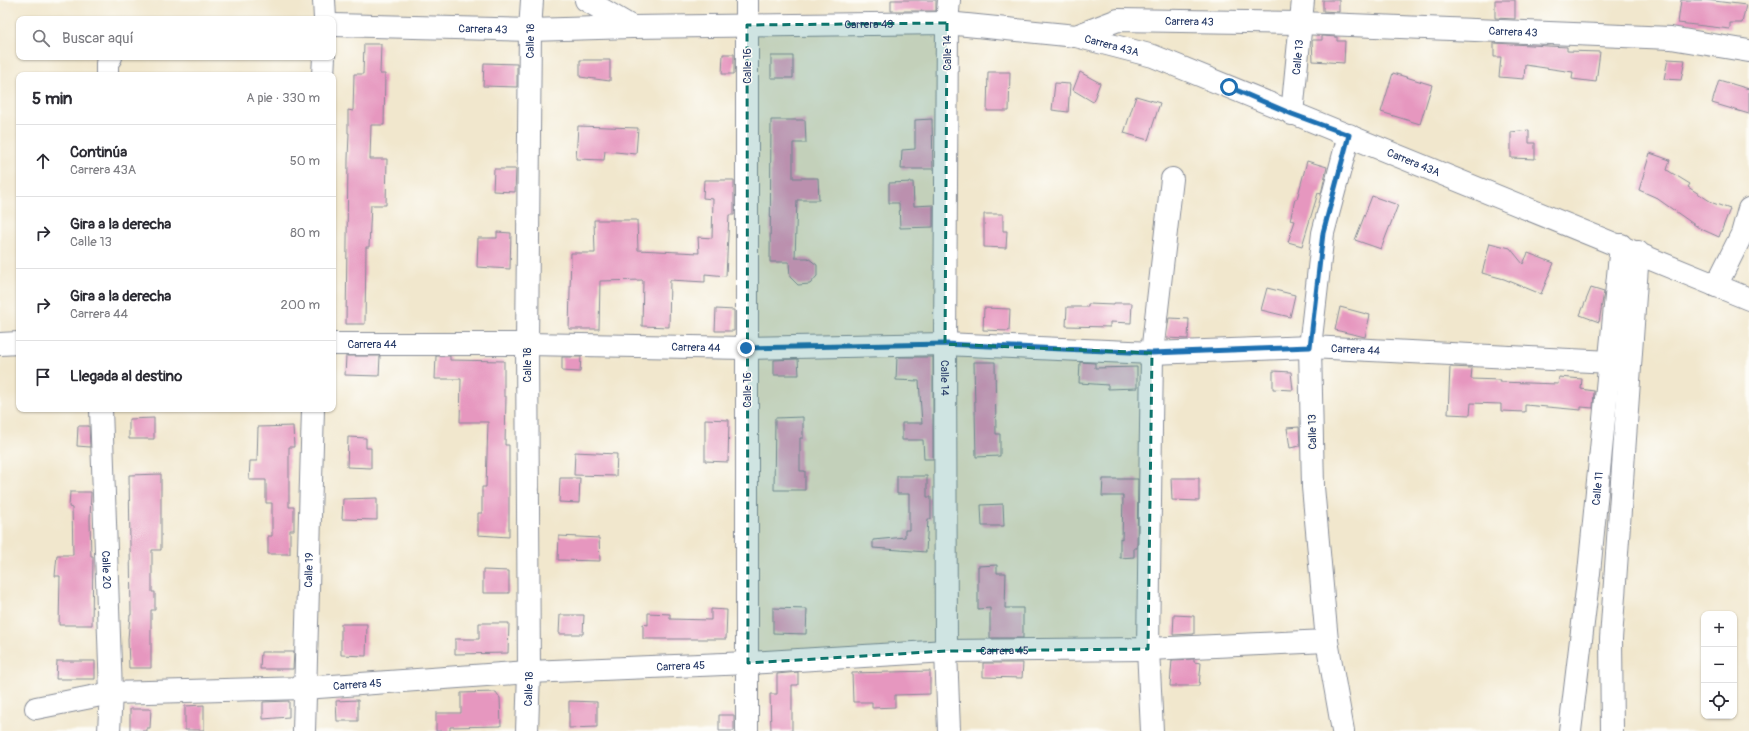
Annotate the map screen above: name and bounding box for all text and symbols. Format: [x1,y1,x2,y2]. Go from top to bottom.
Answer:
street label: Carrera 43 [1165,15,1214,29]
search box [16,16,336,60]
street label: Carrera 43 [844,18,893,31]
street label: Carrera 43 [458,22,508,36]
street label: Calle 18 [524,23,537,59]
street label: Carrera 43 [1488,25,1538,40]
icon: search [30,27,52,49]
text: Buscar aquí [62,29,134,48]
street label: Carrera 43A [1083,32,1140,59]
street label: Calle 14 [941,35,954,71]
street label: Calle 13 [1290,39,1306,76]
street label: Calle 16 [741,48,754,84]
route start [1220,78,1238,96]
text: 5 min [32,88,72,109]
text: A pie · 330 m [246,90,320,106]
text: Continúa [70,143,127,162]
street label: Carrera 43A [1385,146,1442,179]
icon: ahead [32,150,54,172]
text: 50 m [290,153,320,169]
text: Carrera 43A [70,162,136,178]
text: Gira a la derecha [70,215,171,234]
icon: right [32,222,54,244]
text: 80 m [290,225,320,241]
text: Calle 13 [70,234,112,250]
text: Gira a la derecha [70,287,171,306]
icon: right [32,294,54,316]
text: 200 m [281,297,320,313]
text: Carrera 44 [70,306,128,322]
street label: Carrera 44 [347,338,397,351]
route end [737,339,755,357]
street label: Carrera 44 [671,341,721,355]
street label: Carrera 44 [1331,342,1381,358]
street label: Calle 18 [521,347,534,382]
street label: Calle 14 [938,360,951,396]
icon: arrive [32,366,54,388]
text: Llegada al destino [70,367,182,386]
street label: Calle 16 [741,372,754,408]
street label: Calle 13 [1306,414,1319,450]
street label: Calle 11 [1590,471,1606,506]
street label: Calle 20 [99,550,113,589]
street label: Calle 19 [302,552,316,588]
map controls [1701,611,1737,719]
button: + [1701,611,1737,647]
street label: Carrera 45 [980,644,1029,658]
button: − [1701,647,1737,683]
street label: Carrera 45 [656,659,705,674]
street label: Calle 18 [522,671,536,707]
street label: Carrera 45 [333,676,382,693]
button: locate [1701,683,1737,719]

